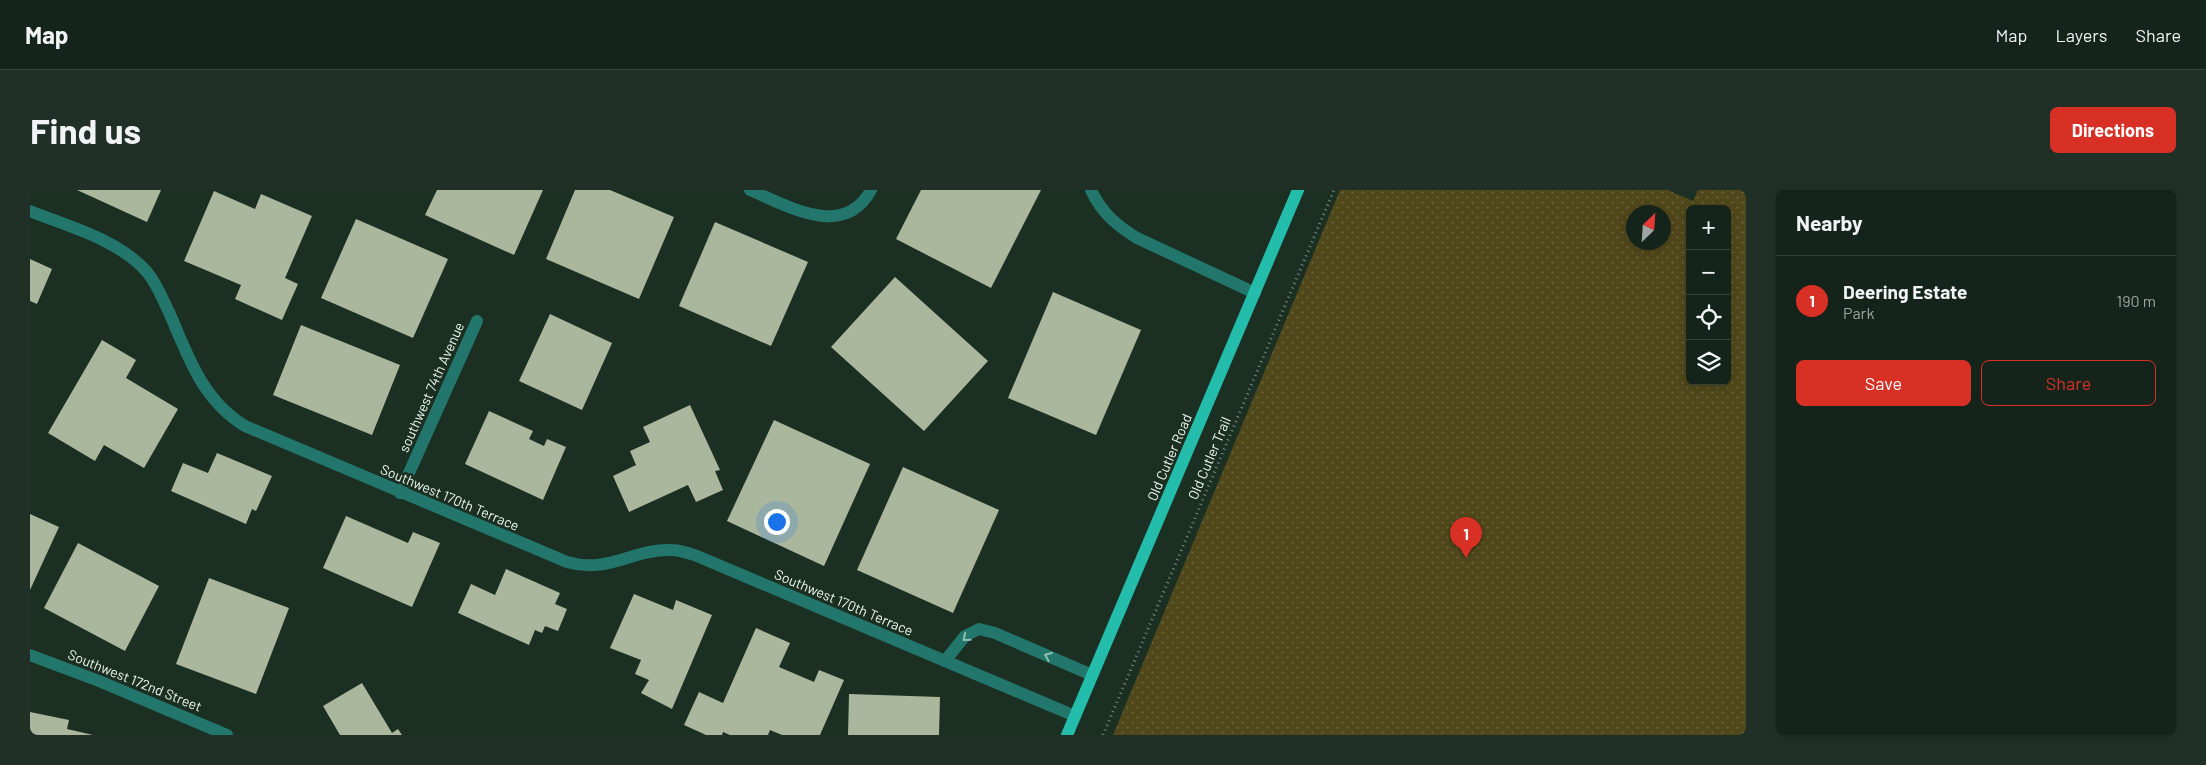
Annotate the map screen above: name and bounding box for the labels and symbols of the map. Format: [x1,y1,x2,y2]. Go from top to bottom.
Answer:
north arrow [1626,205,1671,250]
street label: southwest 74th Avenue [395,319,467,455]
street label: Old Cutler Road [1143,411,1195,503]
street label: Old Cutler Trail [1184,414,1234,502]
street label: Southwest 170th Terrace [378,460,522,534]
your location [764,509,790,535]
pin: 1 [1450,517,1482,558]
street label: Southwest 170th Terrace [772,565,916,639]
one-way arrow [963,632,972,640]
street label: Southwest 172nd Street [66,645,204,715]
one-way arrow [1044,651,1053,662]

